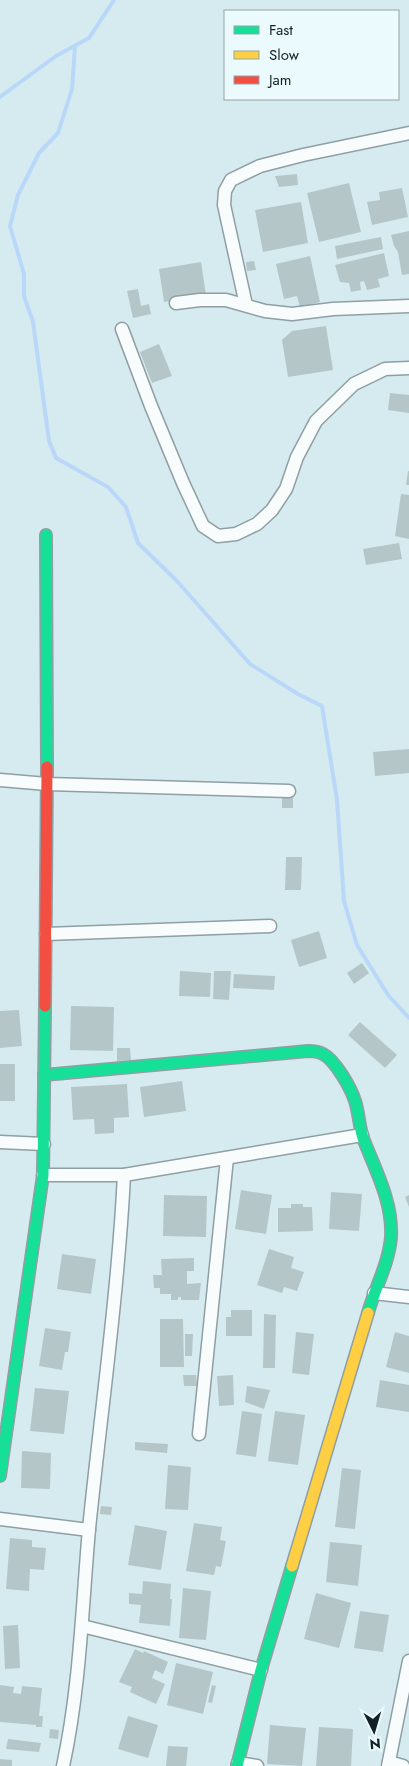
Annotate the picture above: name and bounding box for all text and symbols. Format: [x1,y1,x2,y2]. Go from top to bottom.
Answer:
legend [224,10,399,100]
text: Fast [269,19,293,41]
text: Slow [269,44,300,66]
text: Jam [267,69,292,91]
north arrow [349,1706,399,1756]
text: N [369,1734,382,1754]

